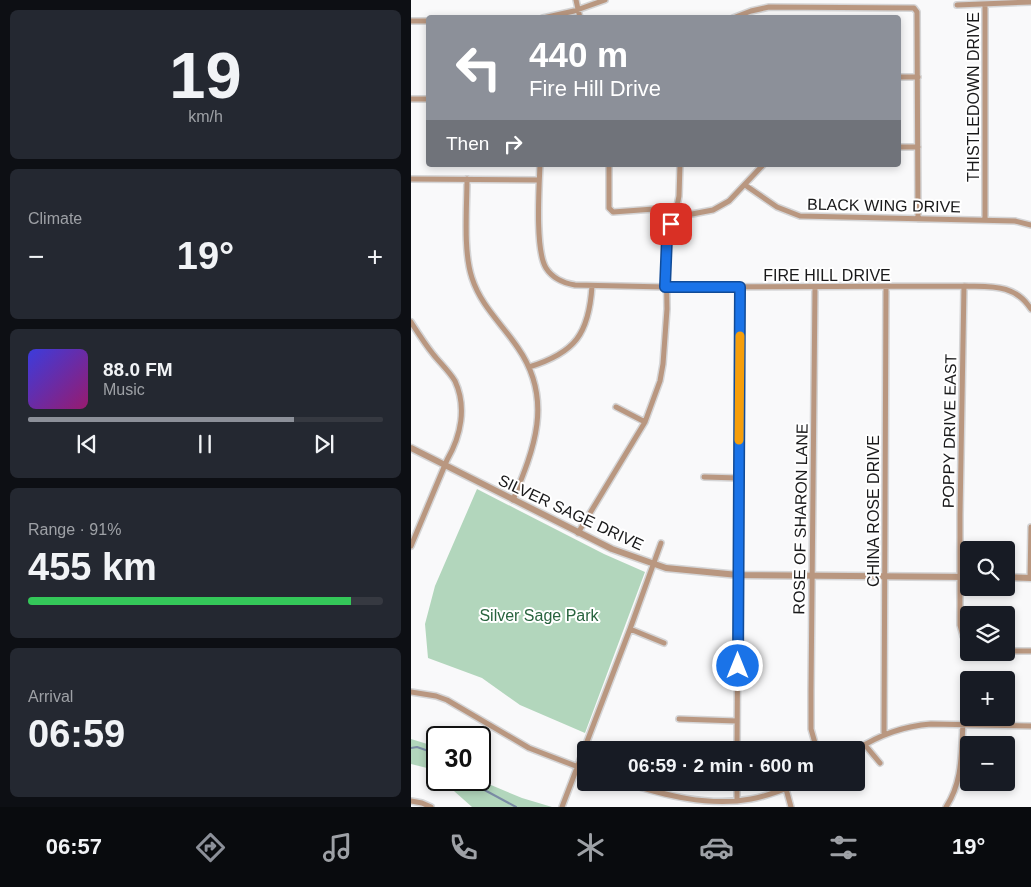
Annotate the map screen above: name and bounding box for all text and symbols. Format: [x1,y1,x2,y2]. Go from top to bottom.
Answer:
street label: THISTLEDOWN DRIVE [965,12,982,182]
icon: left [446,35,511,100]
text: 440 m [529,35,628,74]
text: 19 [169,39,242,112]
text: Fire Hill Drive [529,76,661,101]
text: km/h [188,108,223,125]
icon: right [499,130,527,158]
text: Then [446,133,489,154]
street label: BLACK WING DRIVE [807,196,961,215]
pin [650,203,692,245]
text: Climate [28,210,82,227]
icon: arrive [657,210,685,238]
text: 19° [177,235,234,277]
text: − [28,241,44,272]
text: + [367,241,383,272]
street label: FIRE HILL DRIVE [763,267,891,284]
street label: POPPY DRIVE EAST [940,353,959,508]
text: 88.0 FM [103,359,173,380]
text: Music [103,381,145,398]
street label: ROSE OF SHARON LANE [790,423,811,615]
icon: previous [73,430,101,458]
icon: pause [191,430,219,458]
icon: next [310,430,338,458]
street label: CHINA ROSE DRIVE [865,435,882,587]
street label: SILVER SAGE DRIVE [496,471,646,554]
text: Range · 91% [28,521,121,538]
map controls [960,541,1015,791]
button: search [960,541,1015,596]
text: 455 km [28,546,157,588]
button: layers [960,606,1015,661]
park label: Silver Sage Park [479,607,600,624]
position arrow [711,639,763,691]
button: + [960,671,1015,726]
text: Arrival [28,688,73,705]
text: 06:59 [28,713,125,755]
speed limit sign: 30 [426,726,491,791]
button: − [960,736,1015,791]
text: 06:59 · 2 min · 600 m [628,755,814,776]
icon: directions [193,830,228,865]
icon: music [320,830,355,865]
icon: phone [446,830,481,865]
icon: climate [573,830,608,865]
icon: car [699,830,734,865]
icon: filters [826,830,861,865]
text: 06:57 [46,834,102,859]
text: 19° [952,834,985,859]

